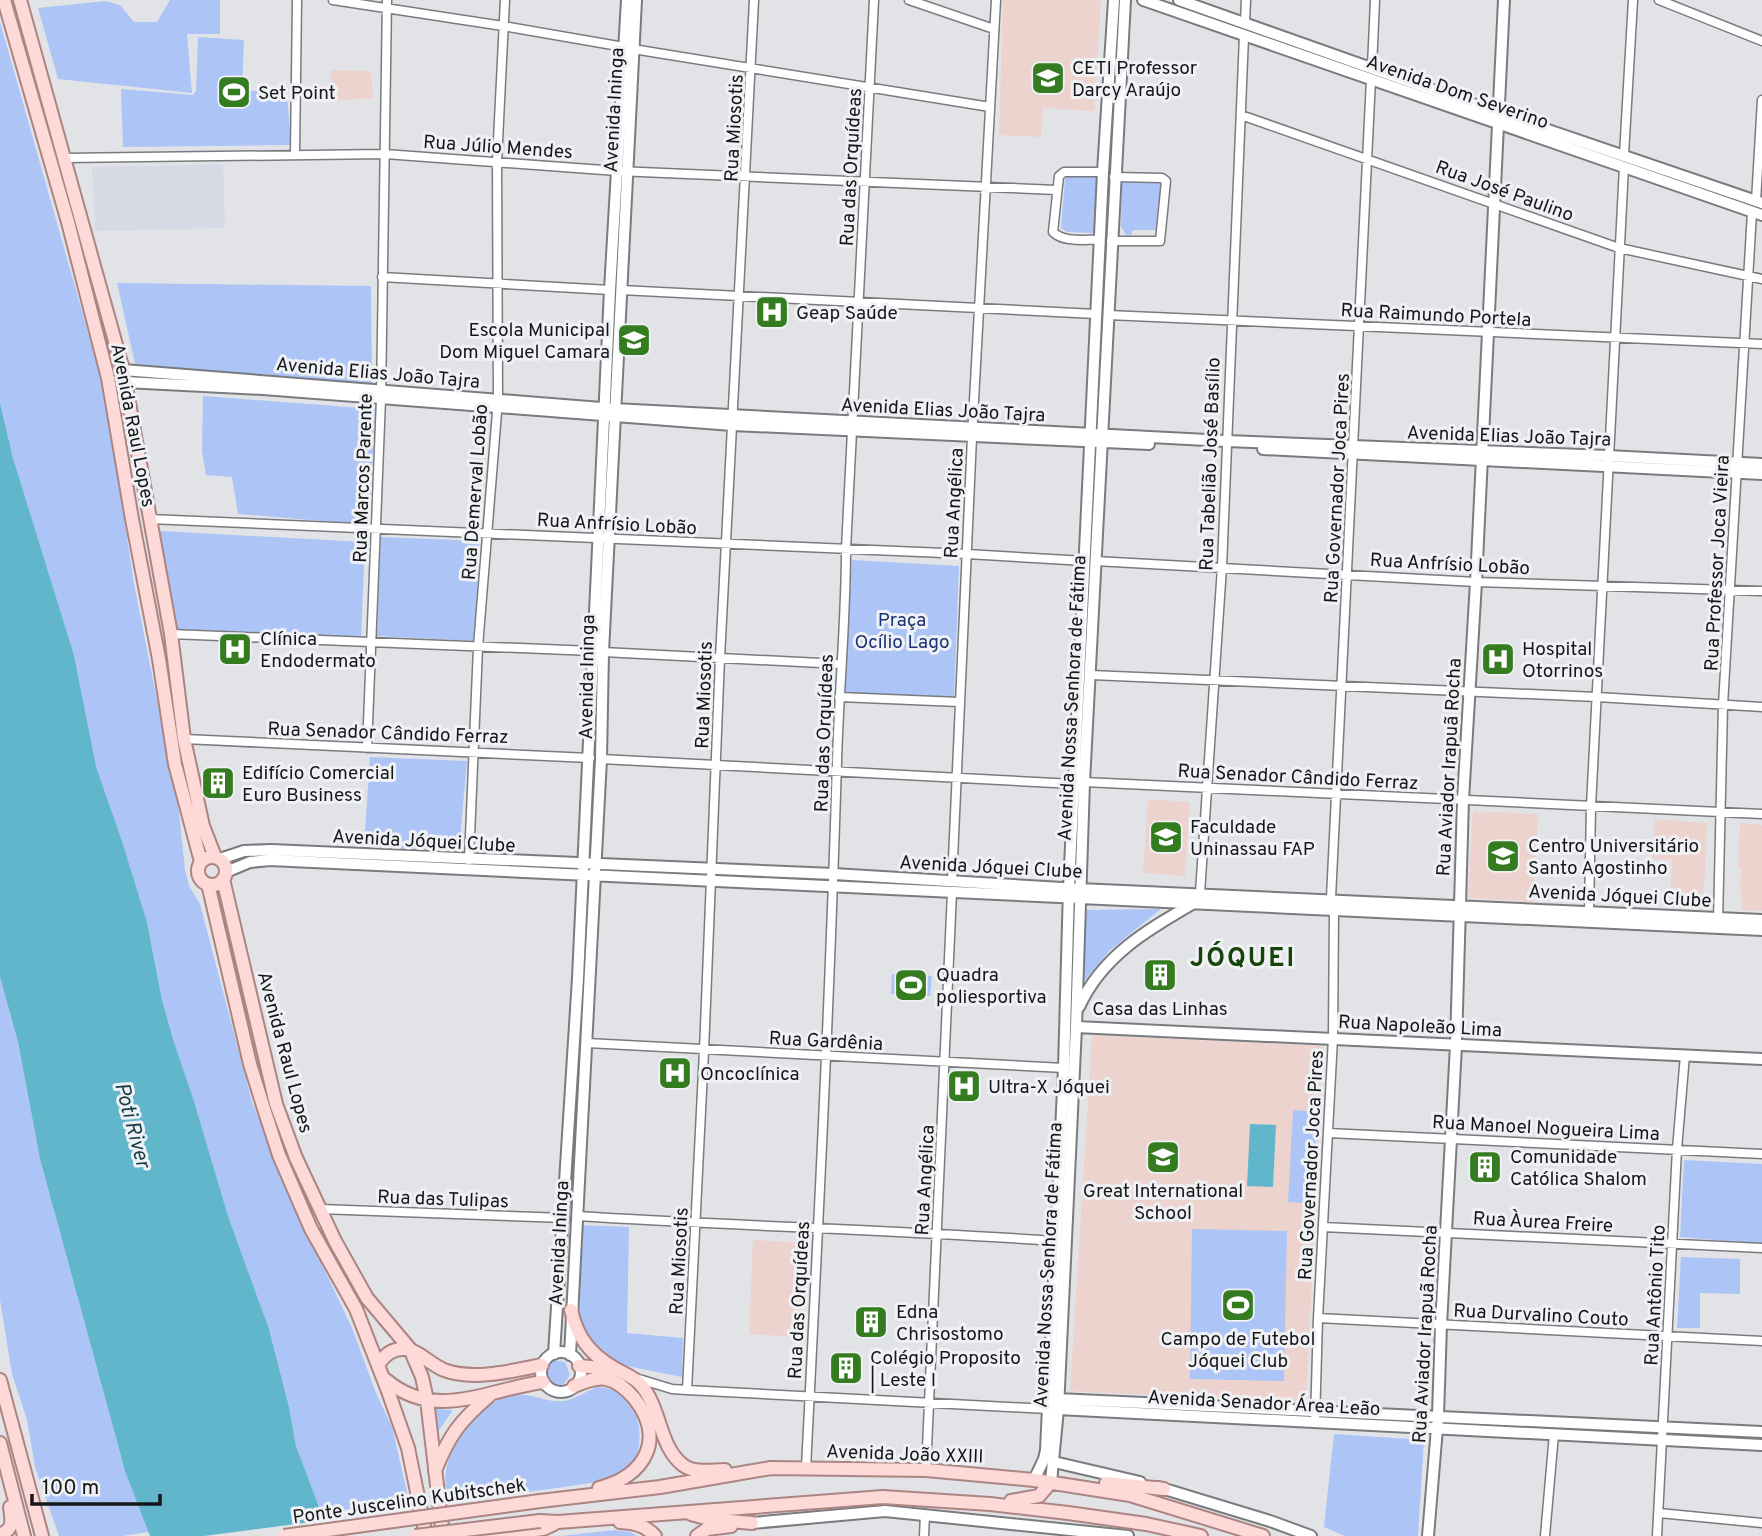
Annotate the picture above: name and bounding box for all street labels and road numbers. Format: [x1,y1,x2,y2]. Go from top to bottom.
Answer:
street label: Avenida Ininga [600,47,630,173]
street label: Avenida Dom Severino [1363,50,1552,135]
street label: Rua Miosotis [720,74,750,183]
street label: Rua das Orquídeas [836,87,868,247]
street label: Rua Júlio Mendes [422,131,573,165]
street label: Rua José Paulino [1432,156,1577,228]
street label: Rua Raimundo Portela [1340,299,1532,333]
street label: Avenida Raul Lopes [104,341,160,509]
street label: Avenida Elias João Tajra [275,353,481,395]
street label: Rua Tabelião José Basílio [1195,357,1227,571]
street label: Rua Governador Joca Pires [1320,372,1356,604]
street label: Rua Marcos Parente [349,393,379,563]
street label: Avenida Elias João Tajra [840,394,1046,428]
street label: Rua Demerval Lobão [458,403,494,581]
street label: Avenida Elias João Tajra [1406,421,1612,453]
street label: Rua Angélica [940,447,970,559]
street label: Rua Professor Joca Vieira [1700,454,1736,672]
street label: Rua Anfrísio Lobão [536,509,698,541]
street label: Rua Anfrísio Lobão [1369,549,1531,581]
street label: Avenida Nossa Senhora de Fátima [1054,555,1092,842]
street label: Avenida Ininga [575,614,601,740]
street label: Rua Miosotis [691,641,719,749]
street label: Rua das Orquídeas [810,653,840,813]
street label: Rua Aviador Irapuã Rocha [1432,657,1468,877]
street label: Rua Senador Cândido Ferraz [267,718,509,750]
street label: Rua Senador Cândido Ferraz [1177,760,1419,796]
street label: Avenida Jóquei Clube [332,825,516,859]
street label: Avenida Jóquei Clube [899,851,1083,885]
street label: Avenida Jóquei Clube [1528,880,1712,914]
street label: Avenida Raul Lopes [251,969,317,1136]
street label: Rua Napoleão Lima [1337,1011,1503,1043]
street label: Rua Gardênia [768,1027,884,1057]
street label: Rua Governador Joca Pires [1294,1049,1330,1281]
street label: Rua Manoel Nogueira Lima [1431,1111,1660,1147]
street label: Avenida Nossa Senhora de Fátima [1030,1122,1068,1409]
street label: Rua Angélica [911,1124,941,1236]
street label: Avenida Ininga [545,1180,575,1306]
street label: Rua das Tulipas [377,1186,509,1214]
street label: Rua Àurea Freire [1472,1206,1614,1239]
street label: Rua Miosotis [665,1207,695,1316]
street label: Rua das Orquídeas [784,1220,816,1380]
street label: Rua Aviador Irapuã Rocha [1408,1224,1444,1444]
street label: Rua Antônio Tito [1640,1224,1672,1366]
street label: Rua Durvalino Couto [1453,1299,1629,1333]
street label: Avenida Senador Área Leão [1147,1385,1381,1422]
street label: Avenida João XXIII [826,1440,984,1470]
street label: Ponte Juscelino Kubitschek [291,1474,527,1530]

